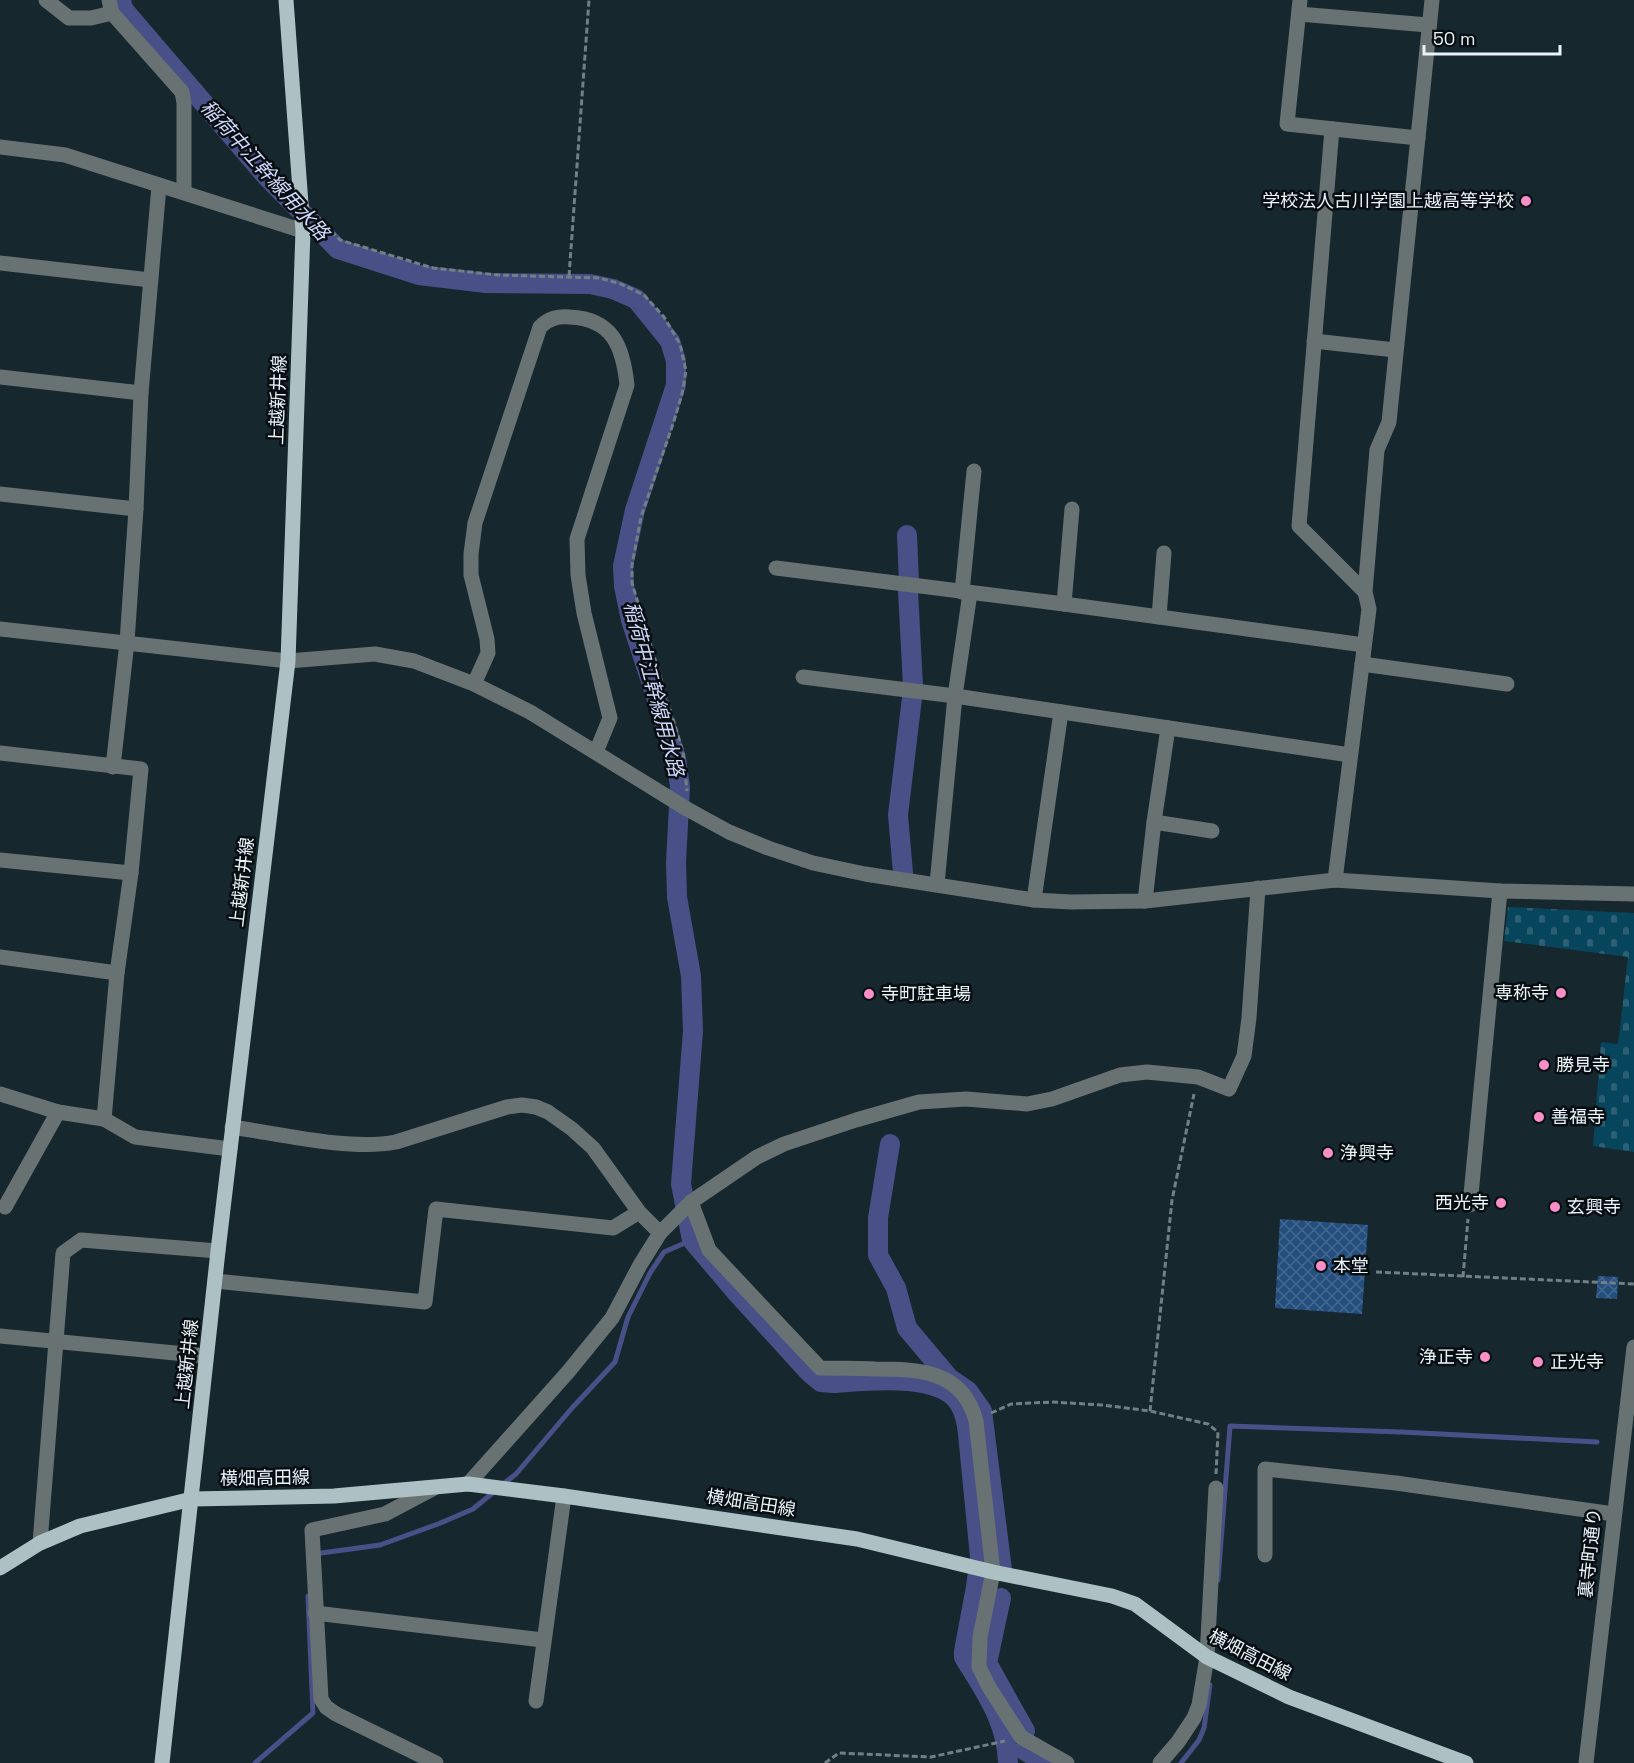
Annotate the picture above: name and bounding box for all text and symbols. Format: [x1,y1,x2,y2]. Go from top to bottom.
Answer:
scale bar [1424,18,1560,56]
text: 50 m [1433,27,1475,50]
water label: 稲荷中江幹線用水路 [195,94,336,247]
place label: 学校法人古川学園上越高等学校 [1262,189,1514,212]
marker: 学校法人古川学園上越高等学校 [1519,194,1533,208]
street label: 上越新井線 [264,355,291,445]
water label: 稲荷中江幹線用水路 [618,599,690,781]
street label: 上越新井線 [225,836,258,928]
place label: 専称寺 [1495,981,1549,1004]
place label: 寺町駐車場 [881,982,971,1005]
marker: 専称寺 [1554,986,1568,1000]
marker: 寺町駐車場 [862,987,876,1001]
place label: 勝見寺 [1556,1053,1610,1076]
marker: 勝見寺 [1537,1058,1551,1072]
place label: 善福寺 [1551,1105,1605,1128]
marker: 善福寺 [1532,1110,1546,1124]
place label: 浄興寺 [1340,1141,1394,1164]
marker: 浄興寺 [1321,1146,1335,1160]
place label: 西光寺 [1435,1191,1489,1214]
place label: 玄興寺 [1567,1195,1621,1218]
marker: 西光寺 [1494,1196,1508,1210]
marker: 玄興寺 [1548,1200,1562,1214]
place label: 本堂 [1333,1254,1369,1277]
marker: 本堂 [1314,1259,1328,1273]
street label: 上越新井線 [170,1318,203,1410]
place label: 浄正寺 [1419,1345,1473,1368]
marker: 浄正寺 [1478,1350,1492,1364]
place label: 正光寺 [1550,1350,1604,1373]
marker: 正光寺 [1531,1355,1545,1369]
street label: 横畑高田線 [220,1465,310,1490]
street label: 横畑高田線 [705,1484,797,1521]
street label: 裏寺町通り [1573,1507,1606,1599]
street label: 横畑高田線 [1205,1624,1296,1685]

